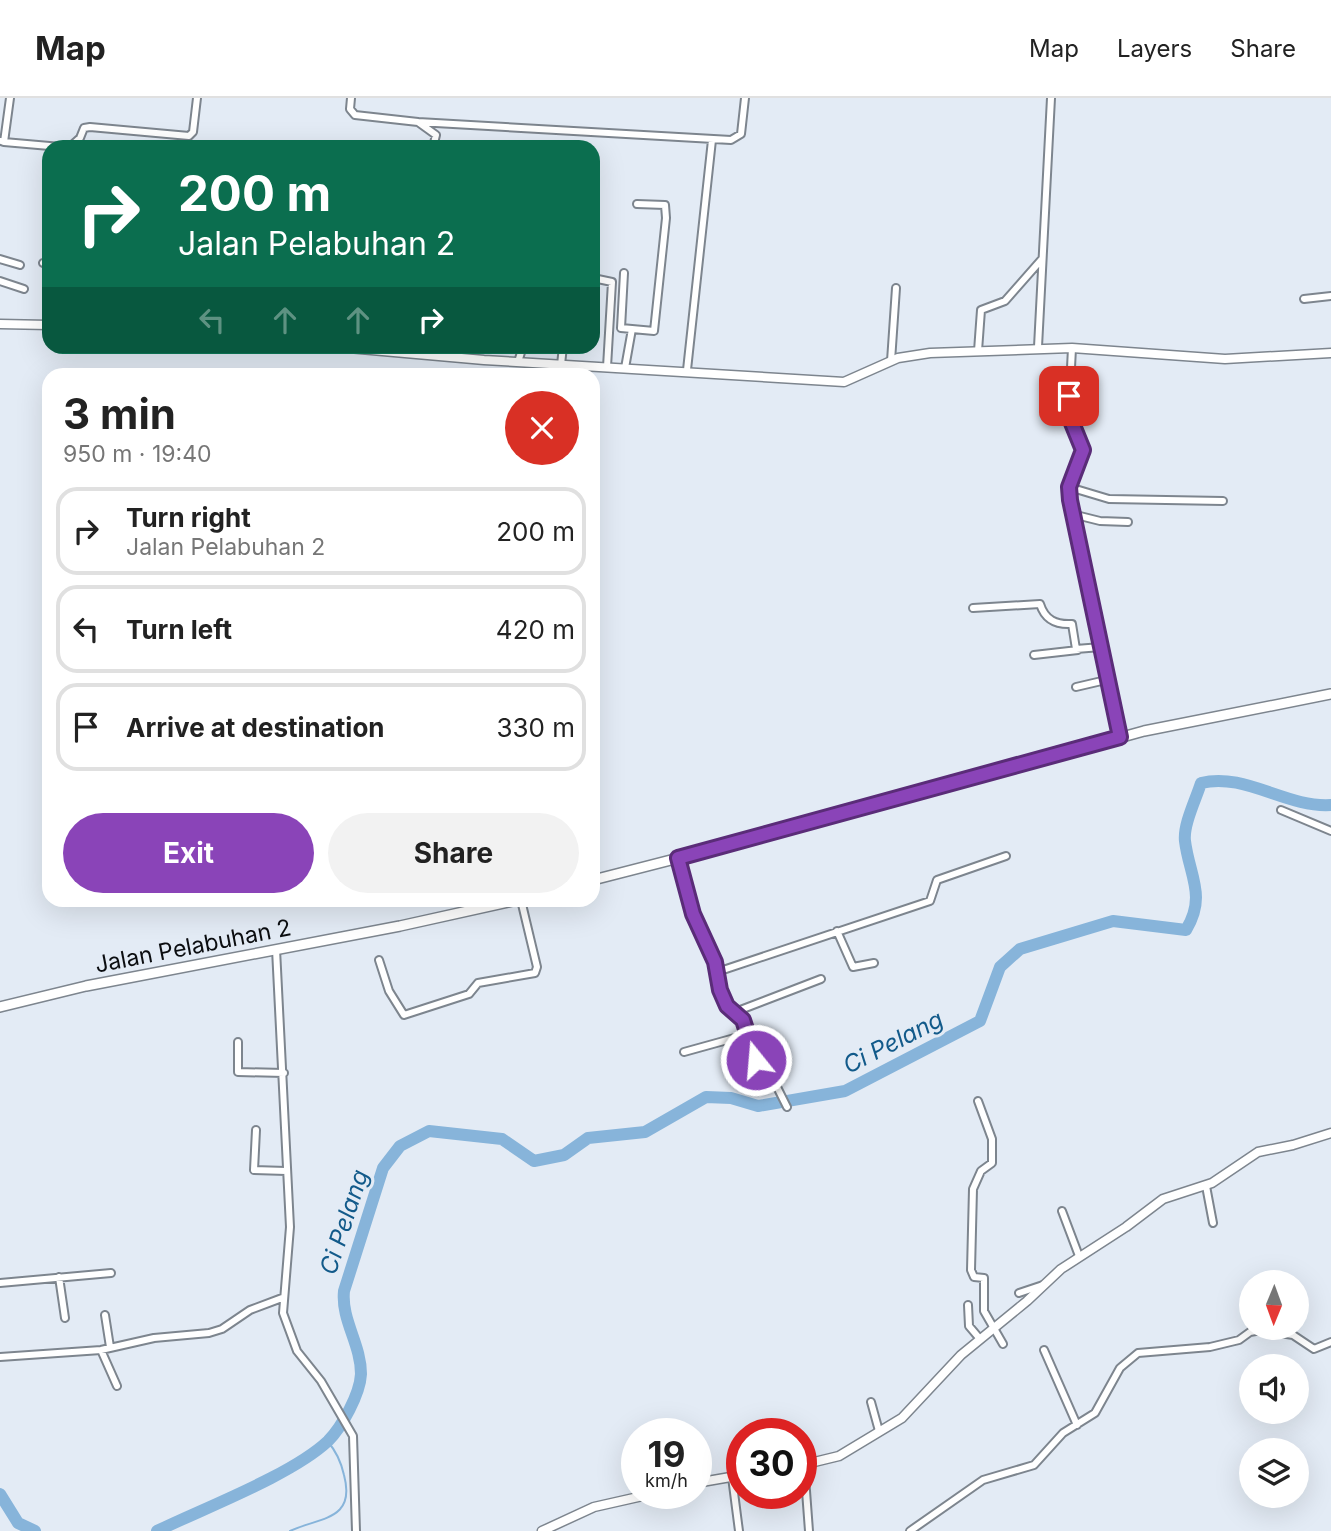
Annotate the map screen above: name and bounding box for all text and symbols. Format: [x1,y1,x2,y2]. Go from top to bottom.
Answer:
text: Map [35,28,106,68]
text: Map [1029,34,1079,63]
text: Layers [1117,34,1192,63]
text: Share [1230,34,1296,63]
text: 200 m [178,164,331,223]
icon: right [63,168,154,259]
text: Jalan Pelabuhan 2 [178,224,455,263]
icon: left [193,301,231,339]
icon: ahead [266,301,304,339]
icon: ahead [339,301,377,339]
icon: right [412,301,450,339]
pin [1039,366,1099,426]
icon: arrive [1050,377,1088,415]
text: 3 min [63,388,176,439]
button: close [505,391,579,465]
text: 950 m · 19:40 [63,440,212,468]
text: Turn right [126,502,251,533]
icon: right [67,512,105,550]
text: 200 m [496,516,575,547]
text: Jalan Pelabuhan 2 [126,533,325,561]
icon: left [67,610,105,648]
text: Turn left [126,614,232,645]
text: 420 m [496,614,575,645]
icon: arrive [67,708,105,746]
text: Arrive at destination [126,712,385,743]
text: 330 m [496,712,575,743]
button: Exit [63,813,314,893]
button: Share [328,813,579,893]
street label: Jalan Pelabuhan 2 [92,913,294,979]
water label: Ci Pelang [838,1004,948,1080]
position arrow [719,1023,793,1097]
water label: Ci Pelang [313,1166,375,1278]
north arrow [1239,1270,1309,1340]
map controls [1239,1270,1309,1508]
button: sound [1239,1354,1309,1424]
speed limit sign: 30 [726,1418,817,1509]
text: 19 [648,1433,685,1475]
button: layers [1239,1438,1309,1508]
text: km/h [645,1470,688,1491]

